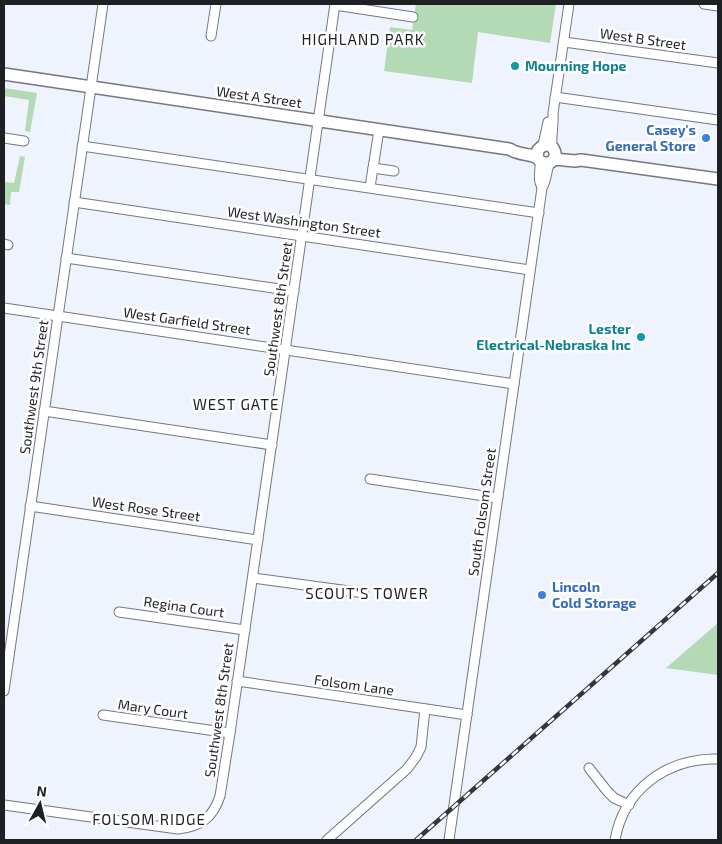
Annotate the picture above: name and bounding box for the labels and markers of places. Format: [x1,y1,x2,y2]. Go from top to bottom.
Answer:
place label: Mourning Hope [525,57,627,74]
marker: Mourning Hope [509,60,521,72]
place label: Casey's General Store [606,121,696,154]
marker: Casey's General Store [700,132,712,144]
place label: Lester Electrical-Nebraska Inc [476,320,631,353]
marker: Lester Electrical-Nebraska Inc [635,331,647,343]
place label: Lincoln Cold Storage [552,578,637,611]
marker: Lincoln Cold Storage [536,589,548,601]

